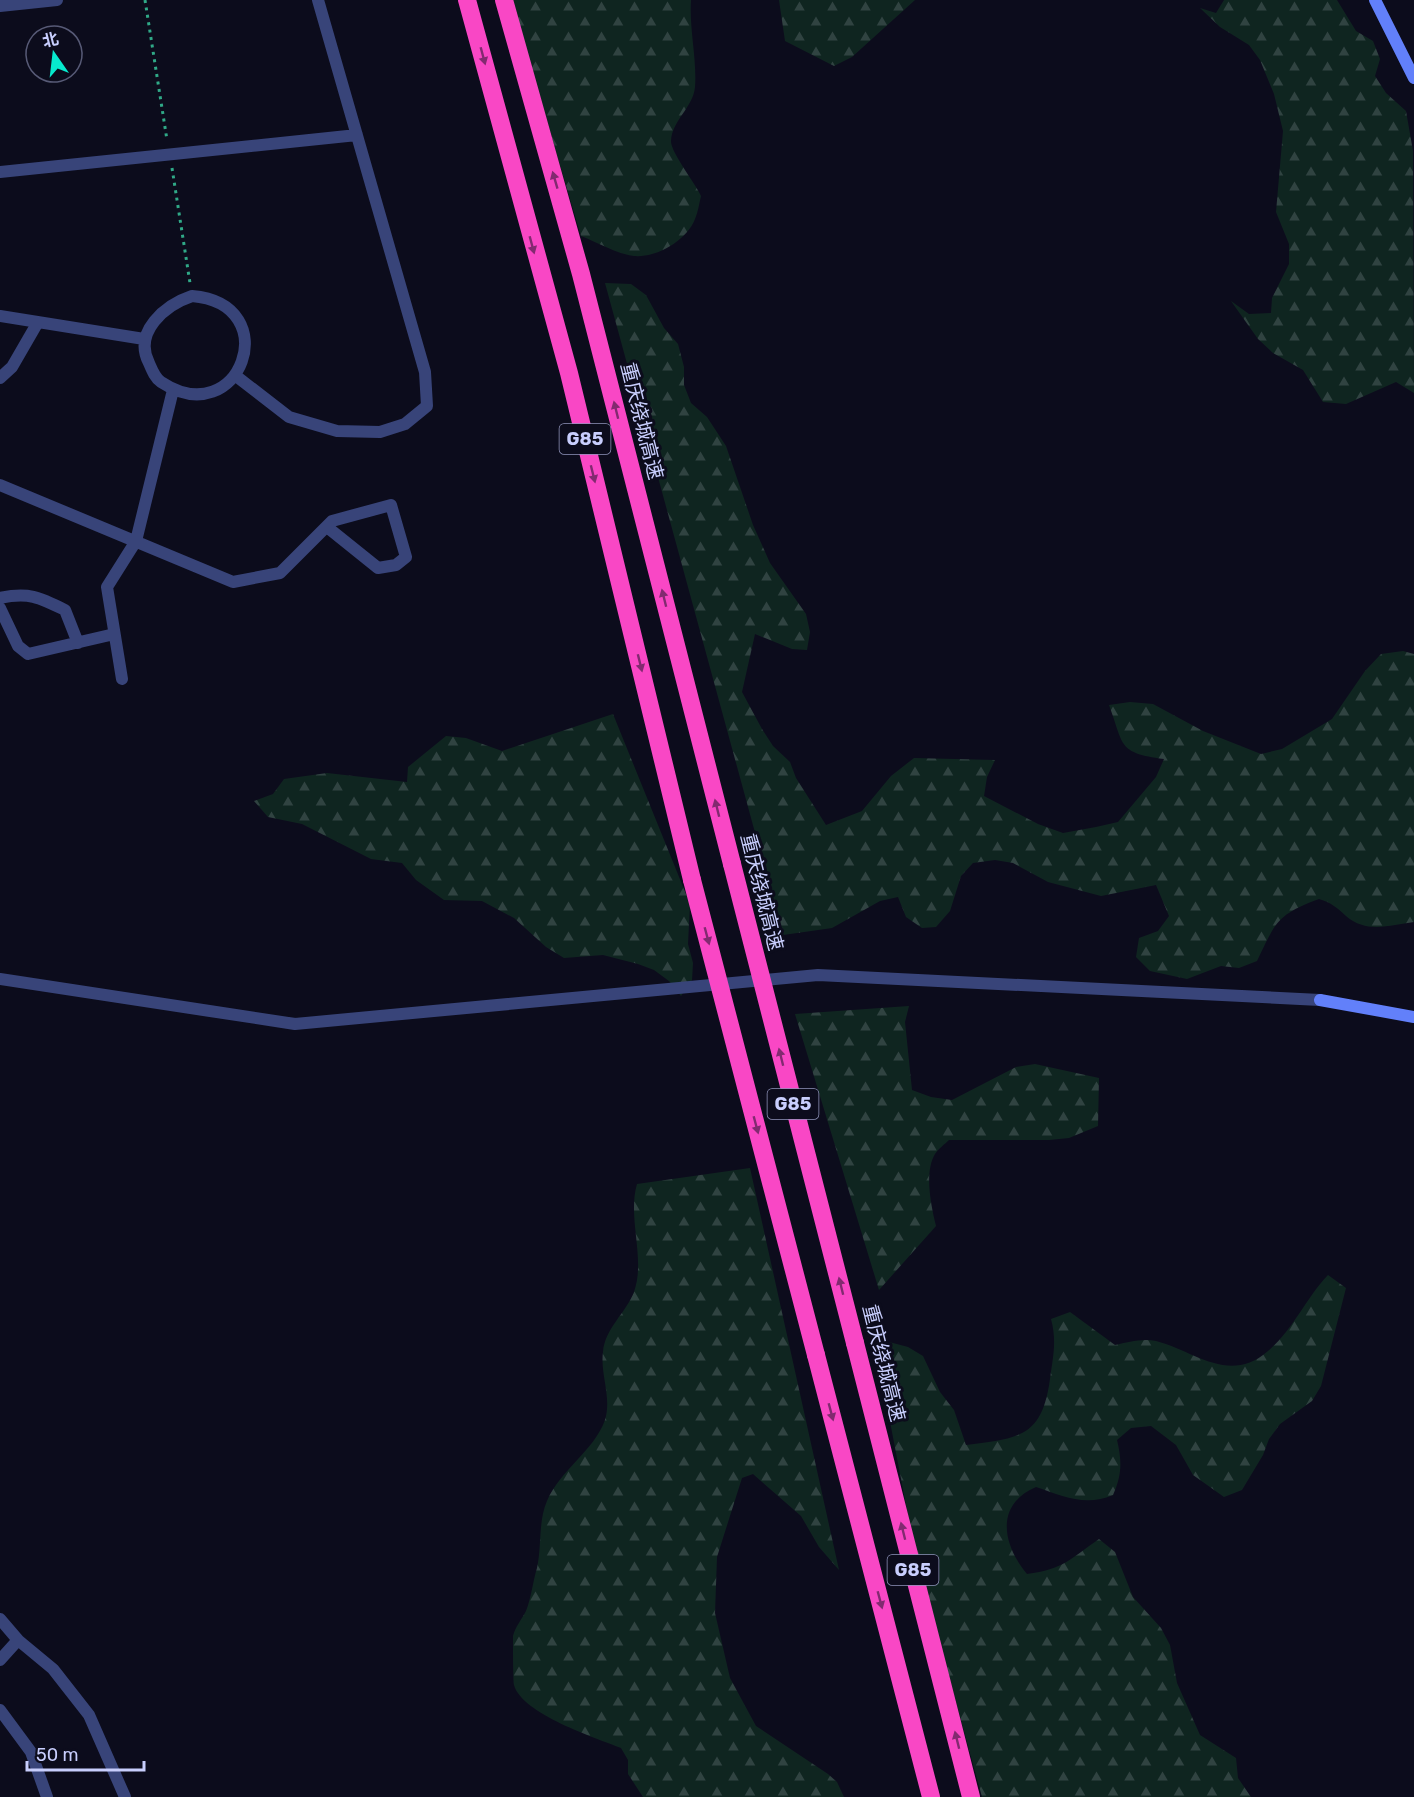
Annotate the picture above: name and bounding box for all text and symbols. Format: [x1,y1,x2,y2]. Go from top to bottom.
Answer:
north arrow [24,24,84,84]
text: 北 [40,29,61,51]
one-way arrow [478,47,488,65]
one-way arrow [549,171,559,190]
one-way arrow [528,236,538,254]
street label: 重庆绕城高速 [616,360,668,482]
one-way arrow [610,400,620,419]
road number: G85 [560,424,610,454]
one-way arrow [589,465,599,483]
one-way arrow [658,589,668,608]
one-way arrow [635,654,645,672]
one-way arrow [712,799,722,817]
street label: 重庆绕城高速 [736,831,788,953]
one-way arrow [703,928,712,946]
one-way arrow [776,1047,786,1066]
road number: G85 [768,1089,818,1119]
one-way arrow [752,1116,761,1134]
one-way arrow [835,1277,845,1295]
street label: 重庆绕城高速 [858,1302,910,1424]
one-way arrow [826,1402,836,1421]
one-way arrow [898,1522,908,1540]
road number: G85 [888,1555,938,1585]
one-way arrow [875,1591,885,1609]
one-way arrow [952,1731,961,1749]
scale bar [27,1734,144,1772]
text: 50 m [36,1744,79,1766]

